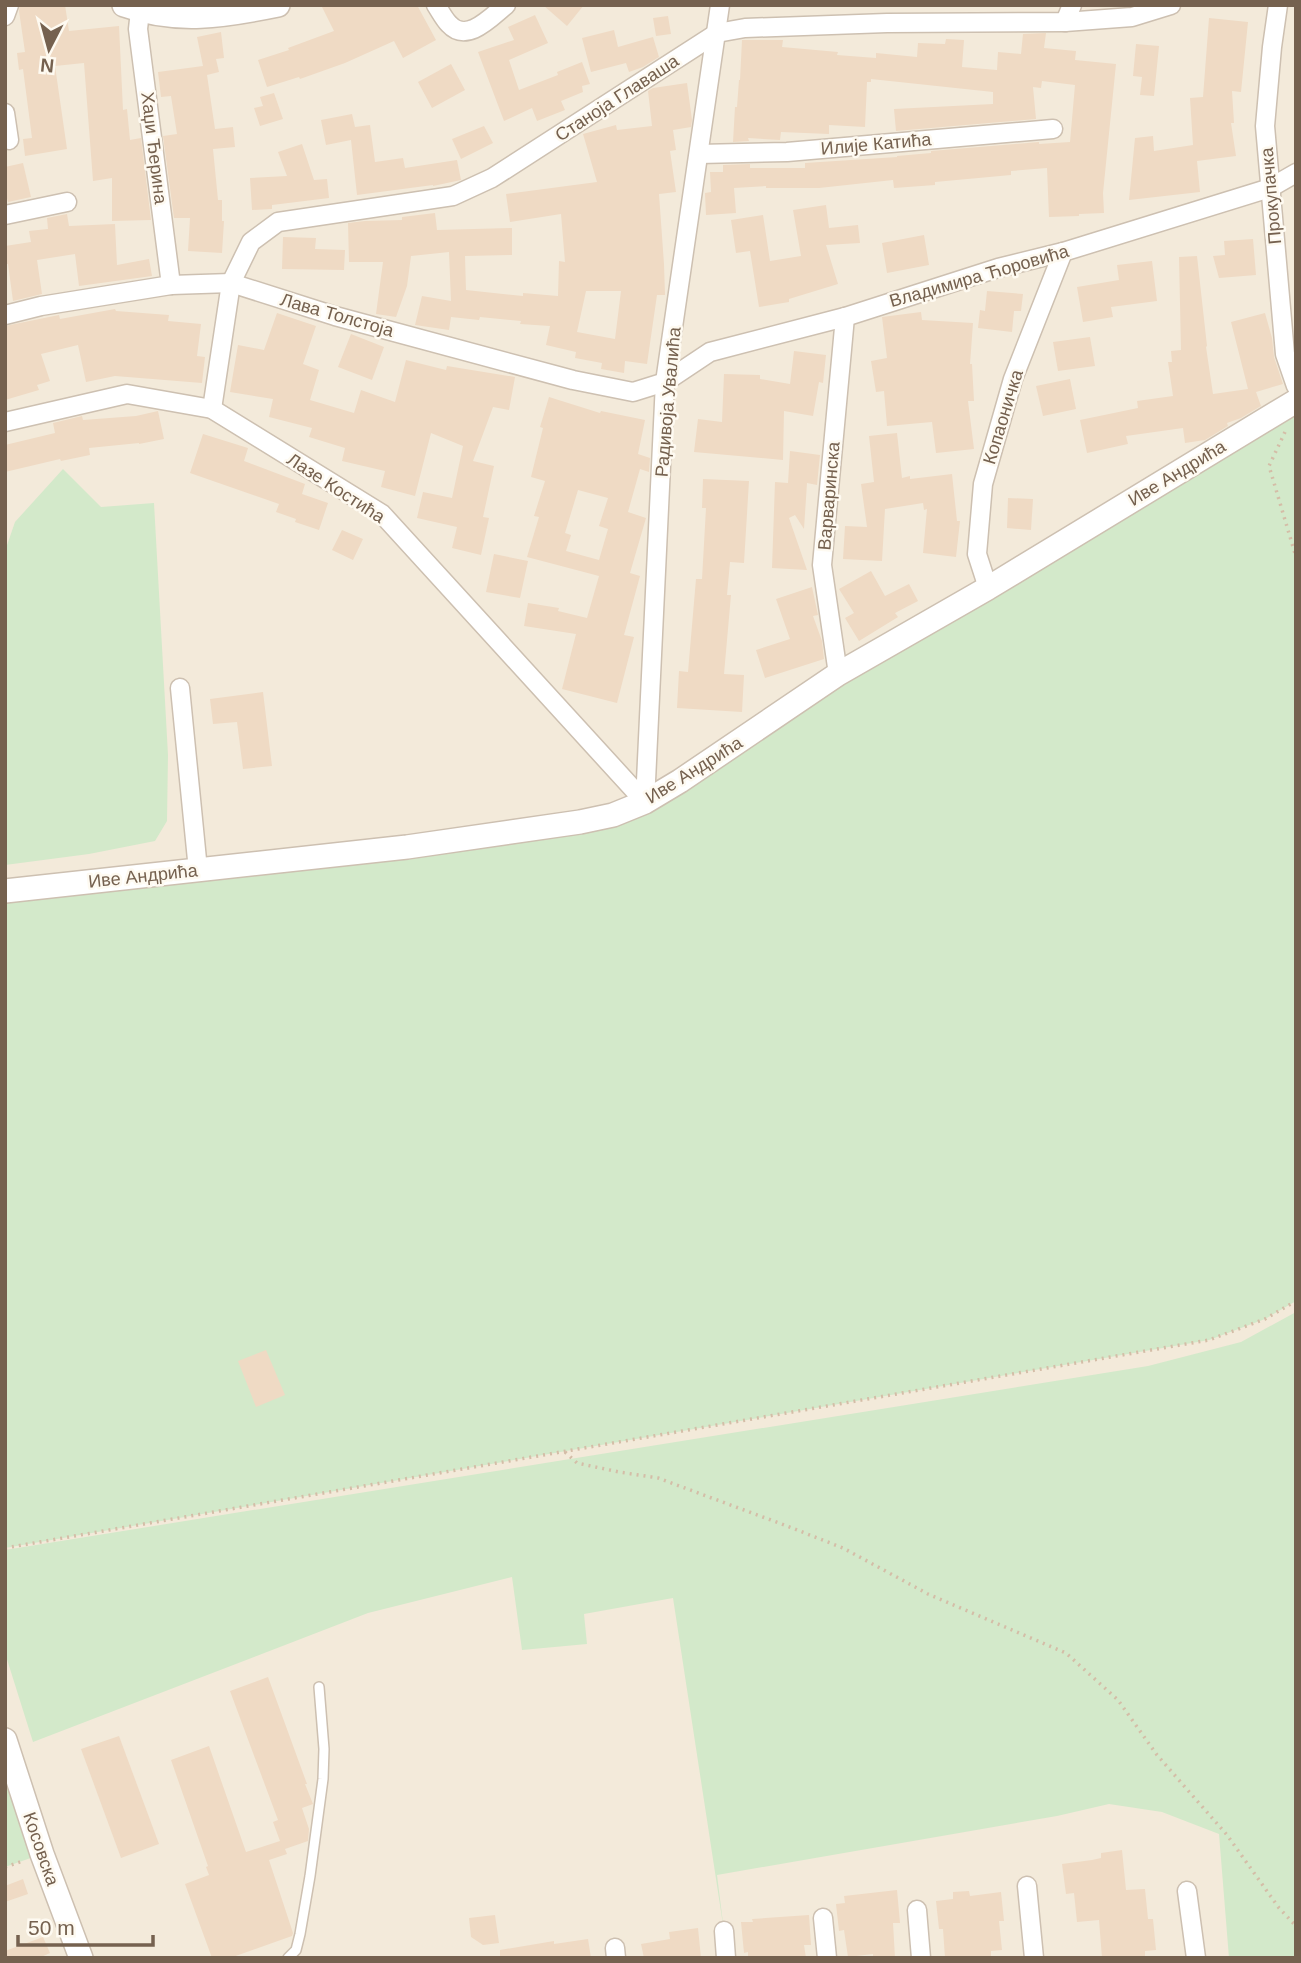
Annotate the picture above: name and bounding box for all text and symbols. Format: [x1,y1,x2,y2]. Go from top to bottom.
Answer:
north arrow [14,14,84,84]
street label: Станоја Главаша [552,50,683,145]
text: N [39,54,55,77]
street label: Хаџи Ђерина [137,91,171,206]
street label: Илије Катића [820,129,933,159]
street label: Прокупачка [1257,146,1285,245]
street label: Владимира Ћоровића [887,241,1072,311]
street label: Лава Толстоја [278,289,397,341]
street label: Радивоја Увалића [651,325,685,478]
street label: Копаоничка [979,366,1027,467]
street label: Иве Андрића [1125,436,1230,510]
street label: Варваринска [814,440,844,551]
street label: Лазе Костића [283,449,389,528]
street label: Иве Андрића [642,732,747,808]
street label: Иве Андрића [87,860,200,892]
street label: Косовска [19,1810,63,1889]
scale bar [18,1904,152,1948]
text: 50 m [28,1916,75,1939]

